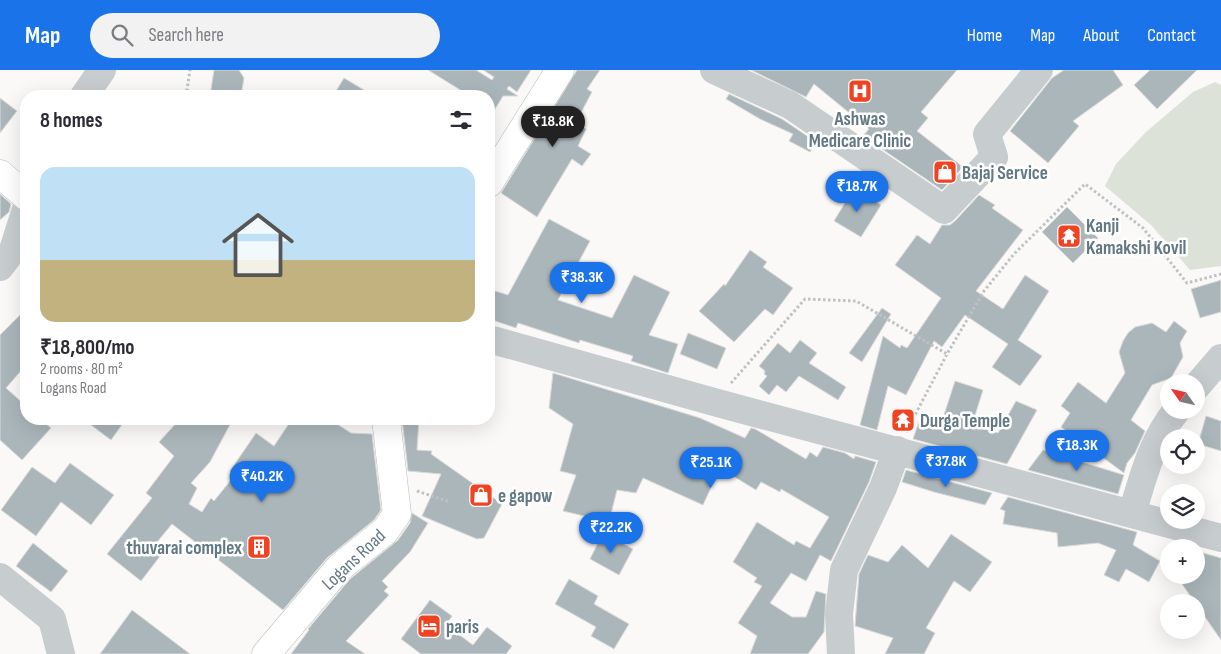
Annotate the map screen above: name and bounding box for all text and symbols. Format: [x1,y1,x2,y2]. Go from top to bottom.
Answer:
search box [90,13,440,58]
text: Map [25,21,60,50]
icon: search [108,21,136,49]
text: Search here [148,24,224,47]
text: Home [967,25,1002,46]
text: Map [1030,25,1055,46]
text: About [1083,25,1119,46]
text: Contact [1147,25,1196,46]
hospital icon: Ashwas Medicare Clinic [847,78,873,104]
icon: filters [447,106,475,134]
pin: ₹18.8K [512,106,594,148]
text: 8 homes [40,108,103,133]
place label: Ashwas Medicare Clinic [809,108,911,153]
text: ₹18.8K [532,112,574,131]
shop icon: Bajaj Service [932,159,958,185]
place label: Bajaj Service [962,162,1048,185]
pin: ₹18.7K [816,170,898,213]
text: ₹18.7K [837,177,877,196]
icon: home [213,200,303,290]
place label: Kanji Kamakshi Kovil [1086,215,1186,260]
temple icon: Kanji Kamakshi Kovil [1056,223,1082,249]
pin: ₹38.3K [541,262,623,304]
text: ₹38.3K [561,268,603,287]
text: ₹18,800/mo [40,335,134,360]
text: 2 rooms · 80 m² [40,360,123,379]
north arrow [1160,374,1205,419]
map controls [1160,374,1205,639]
text: Logans Road [40,379,106,398]
temple icon: Durga Temple [890,407,916,433]
place label: Durga Temple [920,410,1010,433]
button: locate [1160,429,1205,474]
pin: ₹18.3K [1036,430,1118,472]
text: ₹18.3K [1056,436,1098,455]
pin: ₹25.1K [670,446,752,489]
pin: ₹37.8K [905,446,987,488]
text: ₹37.8K [926,452,966,471]
text: ₹25.1K [690,453,732,472]
pin: ₹40.2K [221,460,303,503]
text: ₹40.2K [241,467,283,486]
shop icon: e gapow [468,482,494,508]
button: layers [1160,484,1205,529]
place label: e gapow [498,485,553,508]
pin: ₹22.2K [570,512,652,554]
text: ₹22.2K [590,518,632,537]
street label: Logans Road [317,525,391,595]
building icon: thuvarai complex [246,534,272,560]
place label: thuvarai complex [127,537,242,560]
button: + [1160,539,1205,584]
button: − [1160,594,1205,639]
hotel icon: paris [416,613,442,639]
place label: paris [446,616,479,639]

